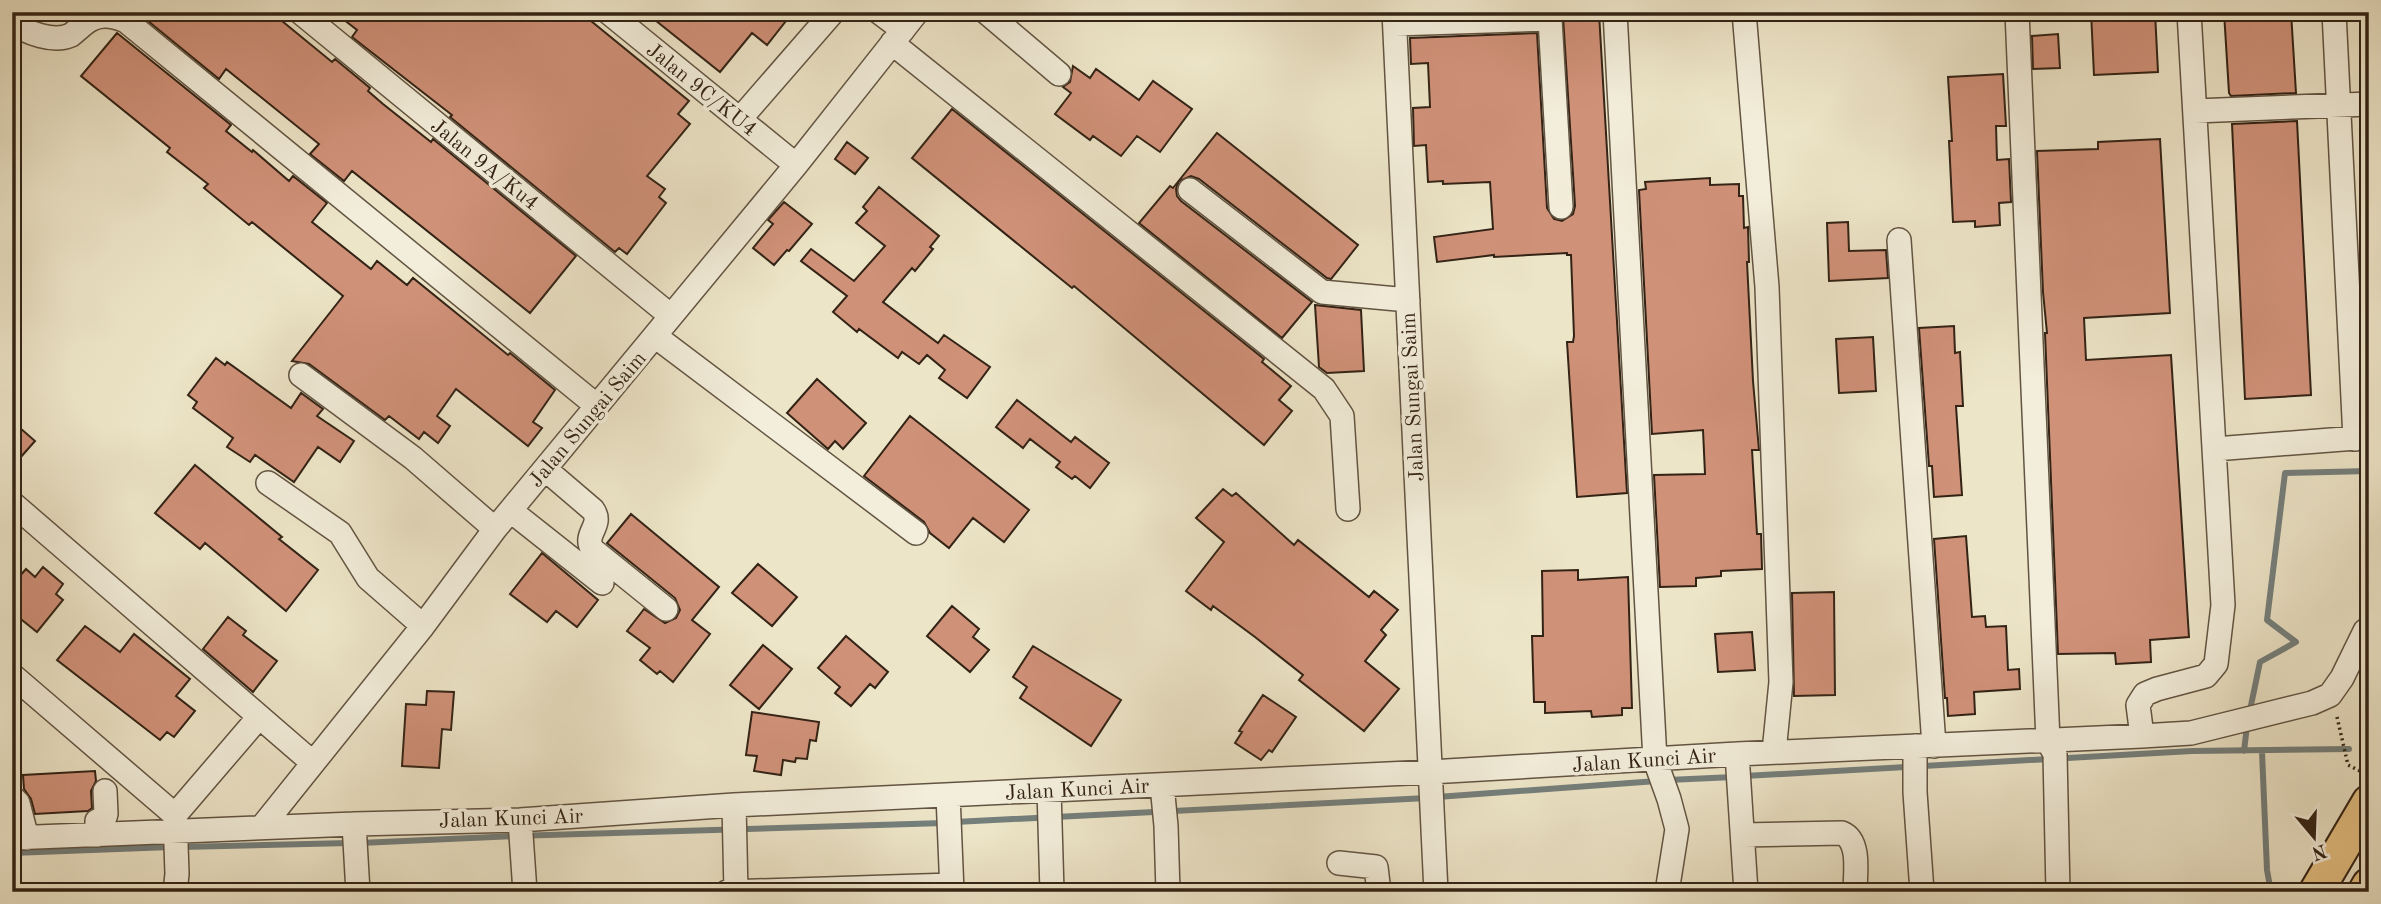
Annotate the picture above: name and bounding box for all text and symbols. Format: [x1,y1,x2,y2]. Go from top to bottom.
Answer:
street label: Jalan 9C/KU4 [642,39,760,141]
street label: Jalan 9A/Ku4 [426,115,542,215]
street label: Jalan Sungai Saim [1399,312,1428,482]
street label: Jalan Sungai Saim [526,348,651,492]
street label: Jalan Kunci Air [1571,746,1717,777]
street label: Jalan Kunci Air [1004,776,1150,805]
north arrow [2280,802,2350,872]
street label: Jalan Kunci Air [439,806,584,833]
text: N [2308,839,2329,862]

